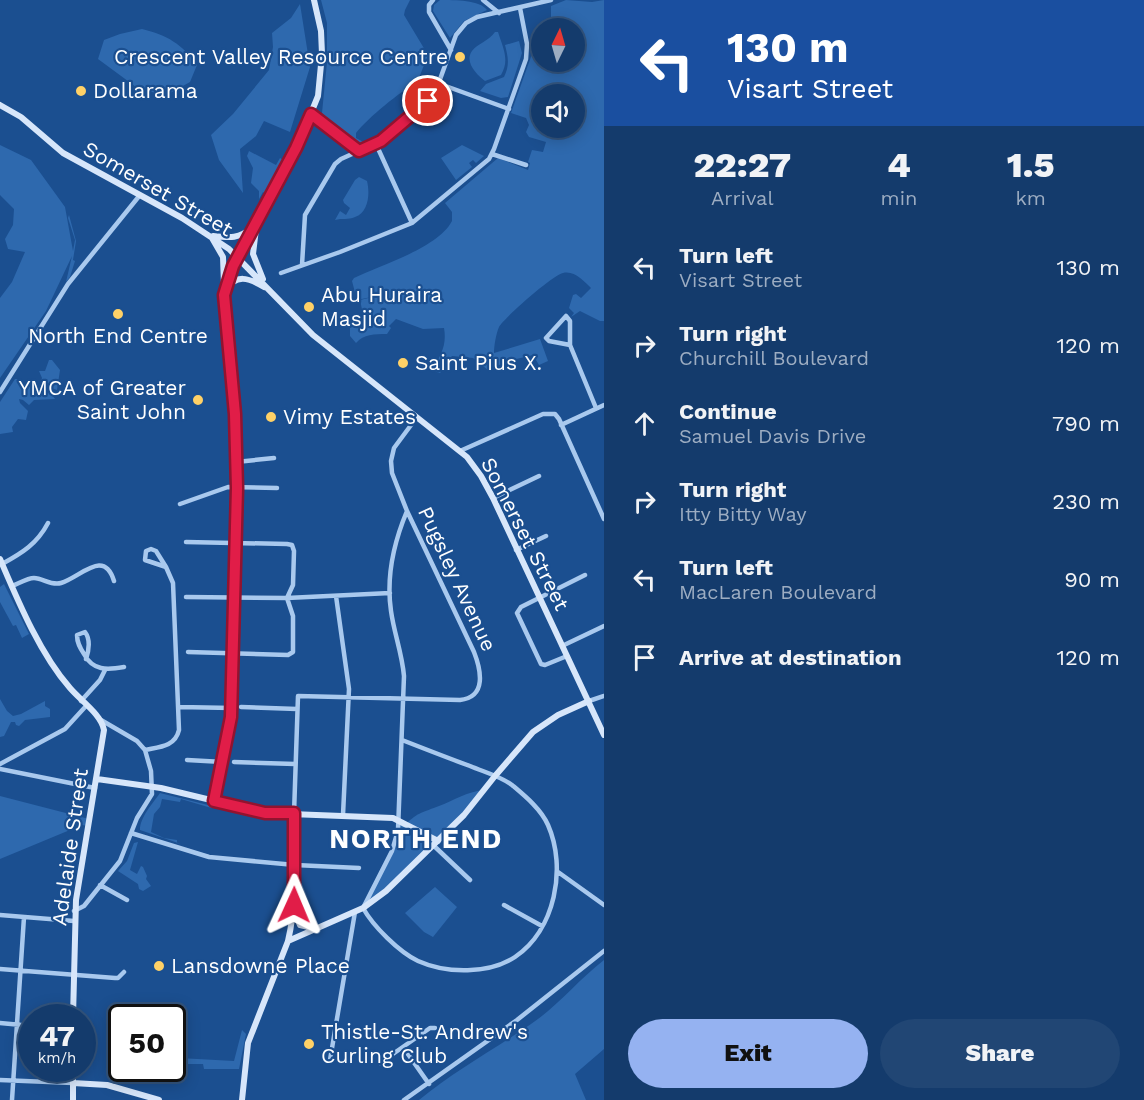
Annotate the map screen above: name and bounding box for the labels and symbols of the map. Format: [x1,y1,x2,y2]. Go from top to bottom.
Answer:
north arrow [531,18,585,72]
place label: Crescent Valley Resource Centre [114,44,448,69]
marker: Crescent Valley Resource Centre [453,50,467,64]
pin [402,75,453,126]
place label: Dollarama [93,78,198,103]
marker: Dollarama [74,84,88,98]
street label: Somerset Street [79,136,238,242]
place label: Abu Huraira Masjid [321,282,442,331]
marker: Abu Huraira Masjid [302,300,316,314]
marker: North End Centre [111,307,125,321]
place label: North End Centre [28,323,208,348]
place label: Saint Pius X. [415,350,542,375]
marker: Saint Pius X. [396,356,410,370]
place label: YMCA of Greater Saint John [18,375,186,424]
marker: YMCA of Greater Saint John [191,393,205,407]
place label: Vimy Estates [283,404,416,429]
marker: Vimy Estates [264,410,278,424]
street label: Somerset Street [476,453,575,615]
street label: Pugsley Avenue [413,502,502,655]
street label: Adelaide Street [46,767,93,927]
district label: NORTH END [329,823,503,855]
position arrow [262,873,326,937]
place label: Lansdowne Place [171,953,350,978]
marker: Lansdowne Place [152,959,166,973]
speed limit sign: 50 [108,1004,186,1082]
place label: Thistle-St. Andrew's Curling Club [321,1019,528,1068]
marker: Thistle-St. Andrew's Curling Club [302,1037,316,1051]

